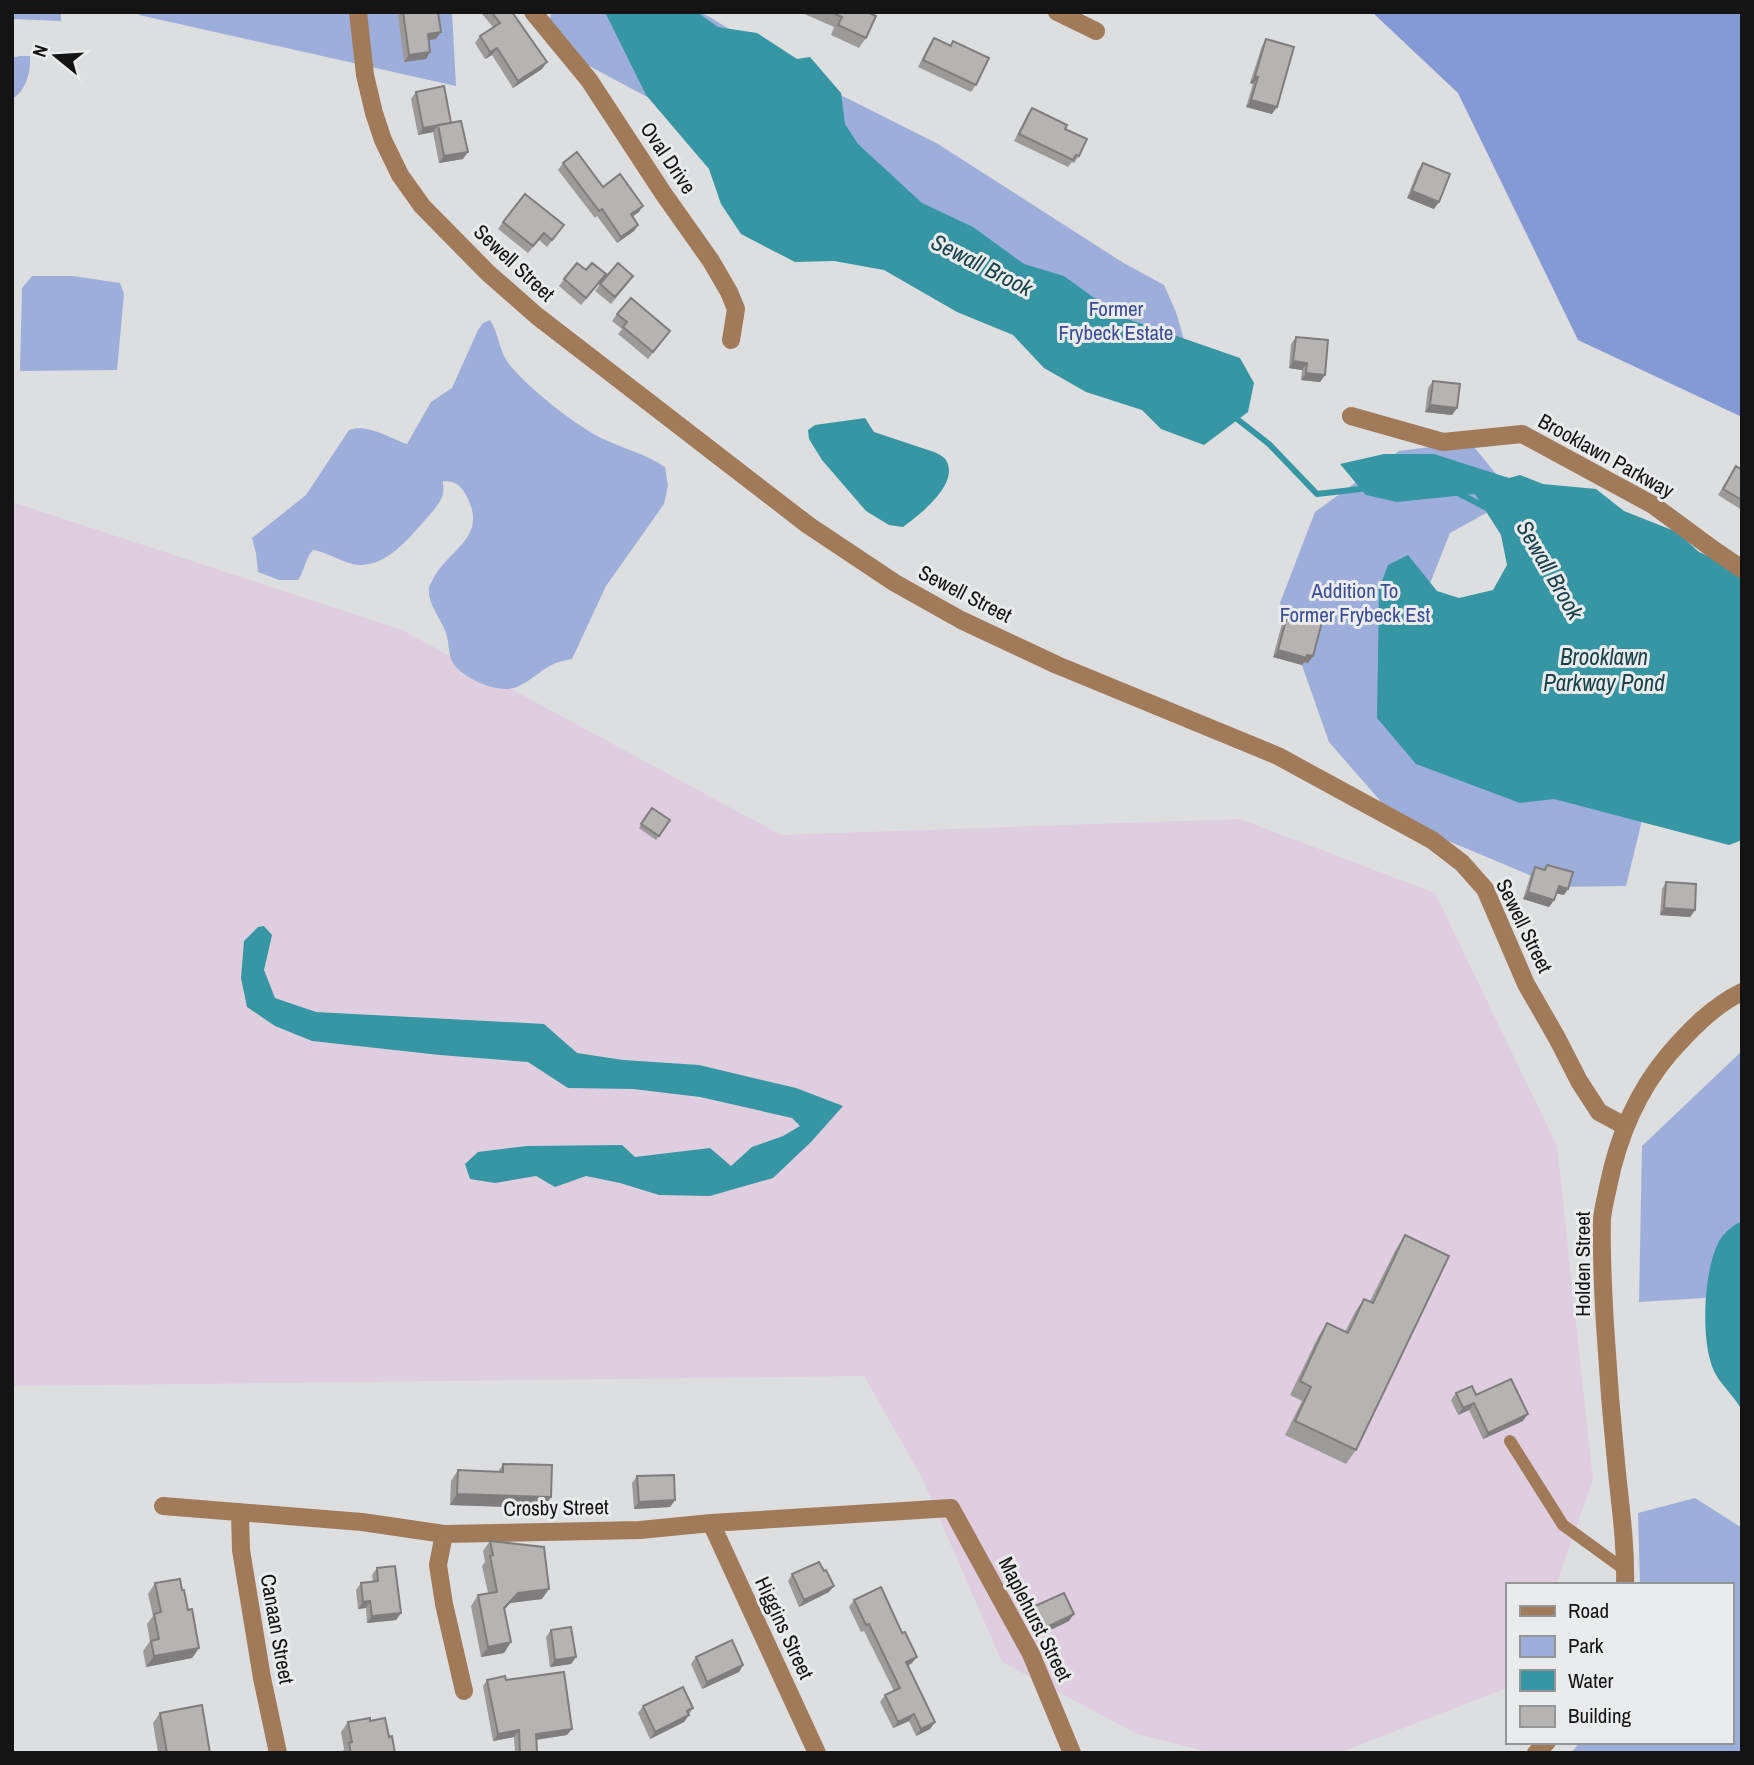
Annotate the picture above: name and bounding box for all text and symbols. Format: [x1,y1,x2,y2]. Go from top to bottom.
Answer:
north arrow [21,21,91,91]
text: N [26,41,54,60]
street label: Oval Drive [634,116,703,200]
street label: Sewell Street [467,217,561,308]
water label: Sewall Brook [926,226,1040,304]
park label: Former Frybeck Estate [1059,294,1173,347]
street label: Brooklawn Parkway [1533,406,1680,505]
water label: Sewall Brook [1509,514,1592,627]
street label: Sewell Street [913,558,1017,630]
park label: Addition To Former Frybeck Est [1280,576,1430,629]
water label: Brooklawn Parkway Pond [1543,641,1665,698]
street label: Sewell Street [1489,874,1560,978]
street label: Holden Street [1568,1211,1597,1317]
street label: Crosby Street [503,1492,609,1523]
street label: Maplehurst Street [992,1552,1079,1686]
street label: Canaan Street [254,1572,301,1686]
street label: Higgins Street [748,1572,821,1684]
legend [1506,1583,1733,1744]
text: Road [1568,1596,1609,1625]
text: Park [1568,1631,1604,1660]
text: Water [1568,1666,1614,1695]
text: Building [1568,1701,1632,1730]

